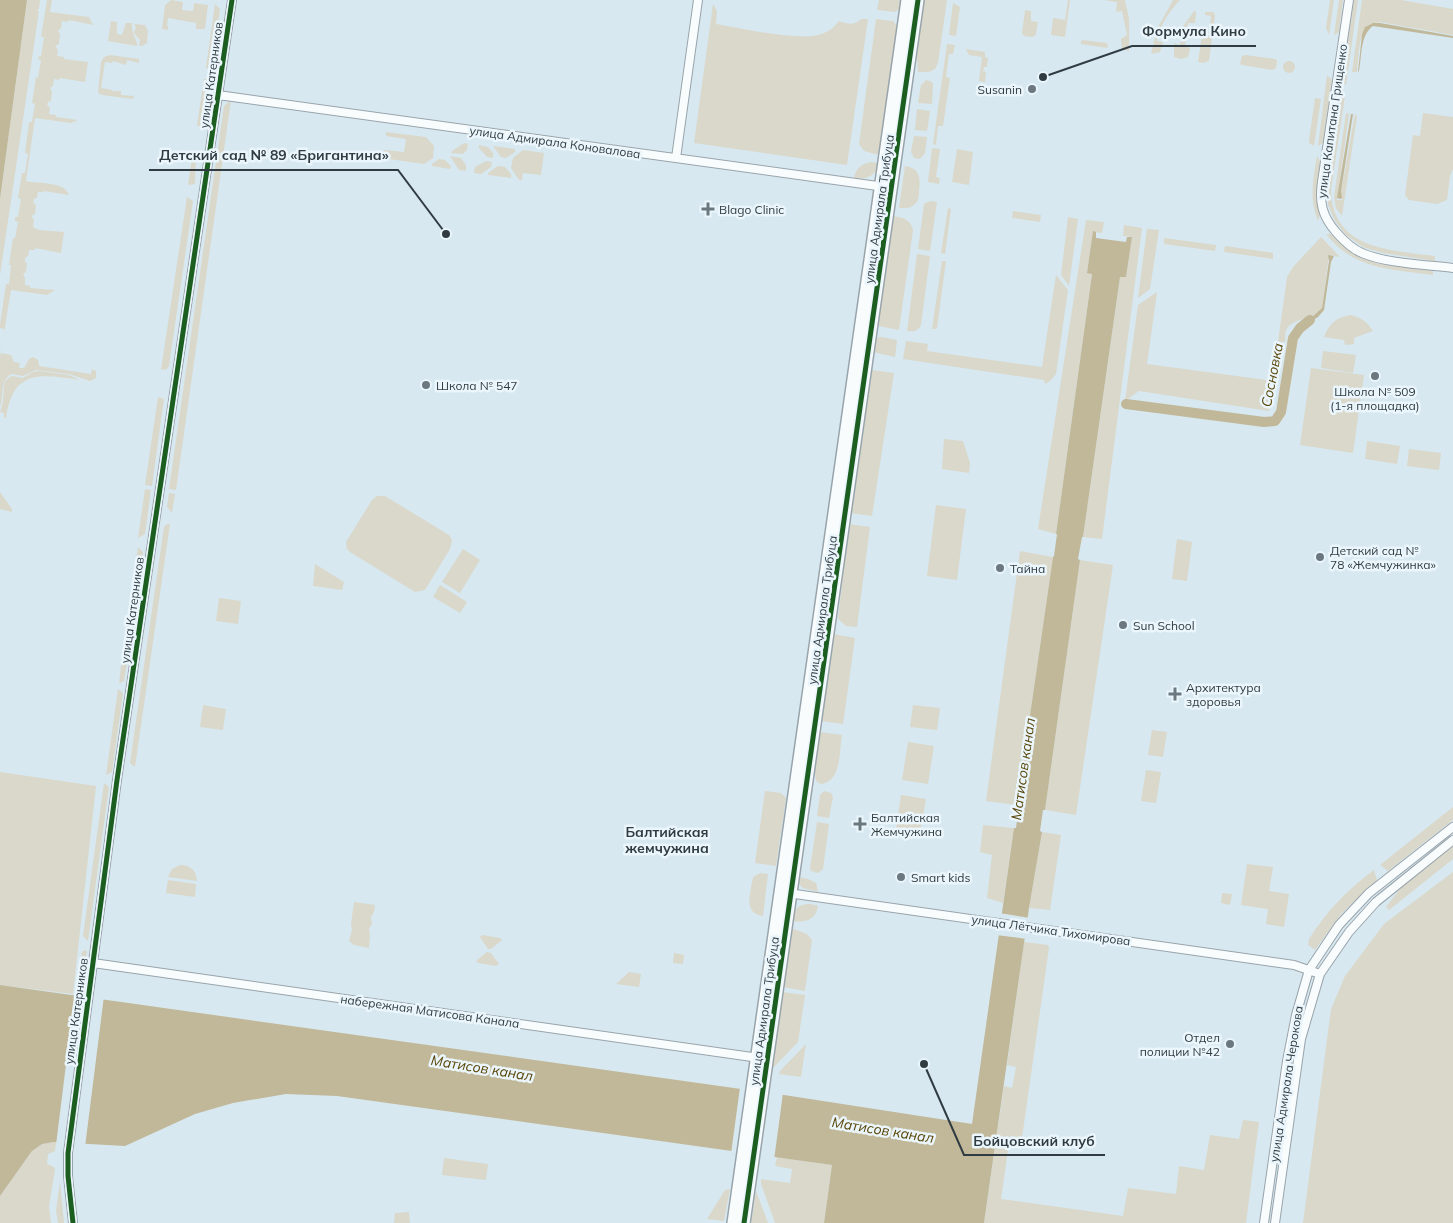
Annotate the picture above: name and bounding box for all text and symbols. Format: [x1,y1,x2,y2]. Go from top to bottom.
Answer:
callout: Формула Кино [1132,17,1256,46]
street label: улица Катерников [196,21,226,129]
text: Формула Кино [1142,22,1246,40]
street label: улица Капитана Грищенко [1314,43,1350,199]
place label: Susanin [978,82,1022,97]
marker: Susanin [1026,83,1038,95]
street label: улица Адмирала Коновалова [469,123,641,161]
street label: улица Адмирала Трибуца [861,133,897,285]
callout: Детский сад № 89 «Бригантина» [149,141,398,170]
text: Детский сад № 89 «Бригантина» [159,146,389,164]
marker: Blago Clinic [701,202,715,216]
place label: Blago Clinic [719,202,784,217]
water label: Сосновка [1257,341,1287,409]
marker: Школа № 509 (1-я площадка) [1369,370,1381,382]
place label: Школа № 547 [436,378,518,393]
marker: Школа № 547 [420,379,432,391]
place label: Школа № 509 (1-я площадка) [1330,384,1420,413]
street label: улица Адмирала Трибуца [804,534,840,686]
place label: Детский сад № 78 «Жемчужинка» [1330,543,1437,572]
marker: Детский сад № 78 «Жемчужинка» [1314,551,1326,563]
street label: улица Катерников [117,556,147,664]
place label: Тайна [1010,561,1045,576]
marker: Тайна [994,562,1006,574]
place label: Sun School [1133,618,1195,633]
marker: Sun School [1117,619,1129,631]
place label: Архитектура здоровья [1186,680,1261,709]
marker: Архитектура здоровья [1168,687,1182,701]
water label: Матисов канал [1007,717,1039,821]
place label: Балтийская Жемчужина [871,810,942,839]
marker: Балтийская Жемчужина [853,817,867,831]
district label: Балтийская жемчужина [624,823,709,857]
place label: Smart kids [911,870,970,885]
marker: Smart kids [895,871,907,883]
street label: улица Лётчика Тихомирова [970,911,1132,949]
street label: улица Адмирала Трибуца [746,935,782,1087]
street label: улица Катерников [61,957,91,1065]
street label: набережная Матисова Канала [340,991,520,1031]
street label: улица Адмирала Черокова [1266,1005,1306,1163]
place label: Отдел полиции №42 [1140,1030,1220,1059]
marker: Отдел полиции №42 [1224,1038,1236,1050]
water label: Матисов канал [430,1051,534,1085]
water label: Матисов канал [831,1113,935,1147]
callout: Бойцовский клуб [964,1126,1105,1155]
text: Бойцовский клуб [973,1132,1095,1150]

